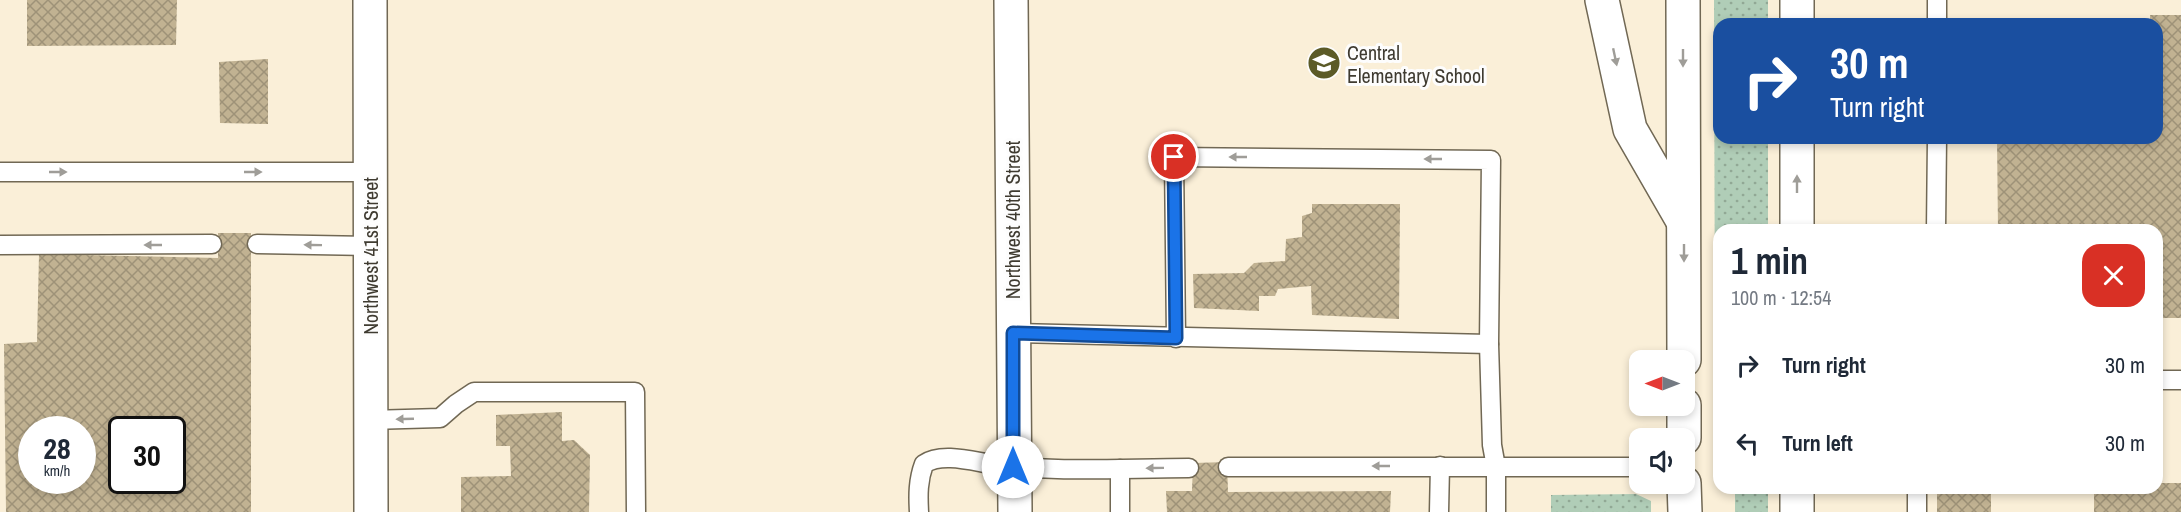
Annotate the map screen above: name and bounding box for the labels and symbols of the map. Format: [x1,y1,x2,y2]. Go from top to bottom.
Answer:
place label: Central Elementary School [1347,39,1485,89]
school or university icon: Central Elementary School [1306,45,1342,81]
one-way arrow [1611,48,1620,67]
one-way arrow [1678,49,1688,68]
pin [1148,131,1199,182]
street label: Northwest 40th Street [999,140,1026,299]
one-way arrow [1228,153,1247,162]
one-way arrow [1423,154,1442,164]
one-way arrow [49,167,68,177]
one-way arrow [244,167,263,177]
one-way arrow [1792,174,1802,193]
street label: Northwest 41st Street [357,177,384,335]
one-way arrow [144,240,163,249]
one-way arrow [304,240,323,250]
one-way arrow [1679,244,1688,263]
north arrow [1629,350,1695,416]
one-way arrow [396,415,415,424]
speed limit sign: 30 [108,416,186,494]
position arrow [981,435,1045,499]
one-way arrow [1372,461,1391,471]
one-way arrow [1145,463,1164,473]

